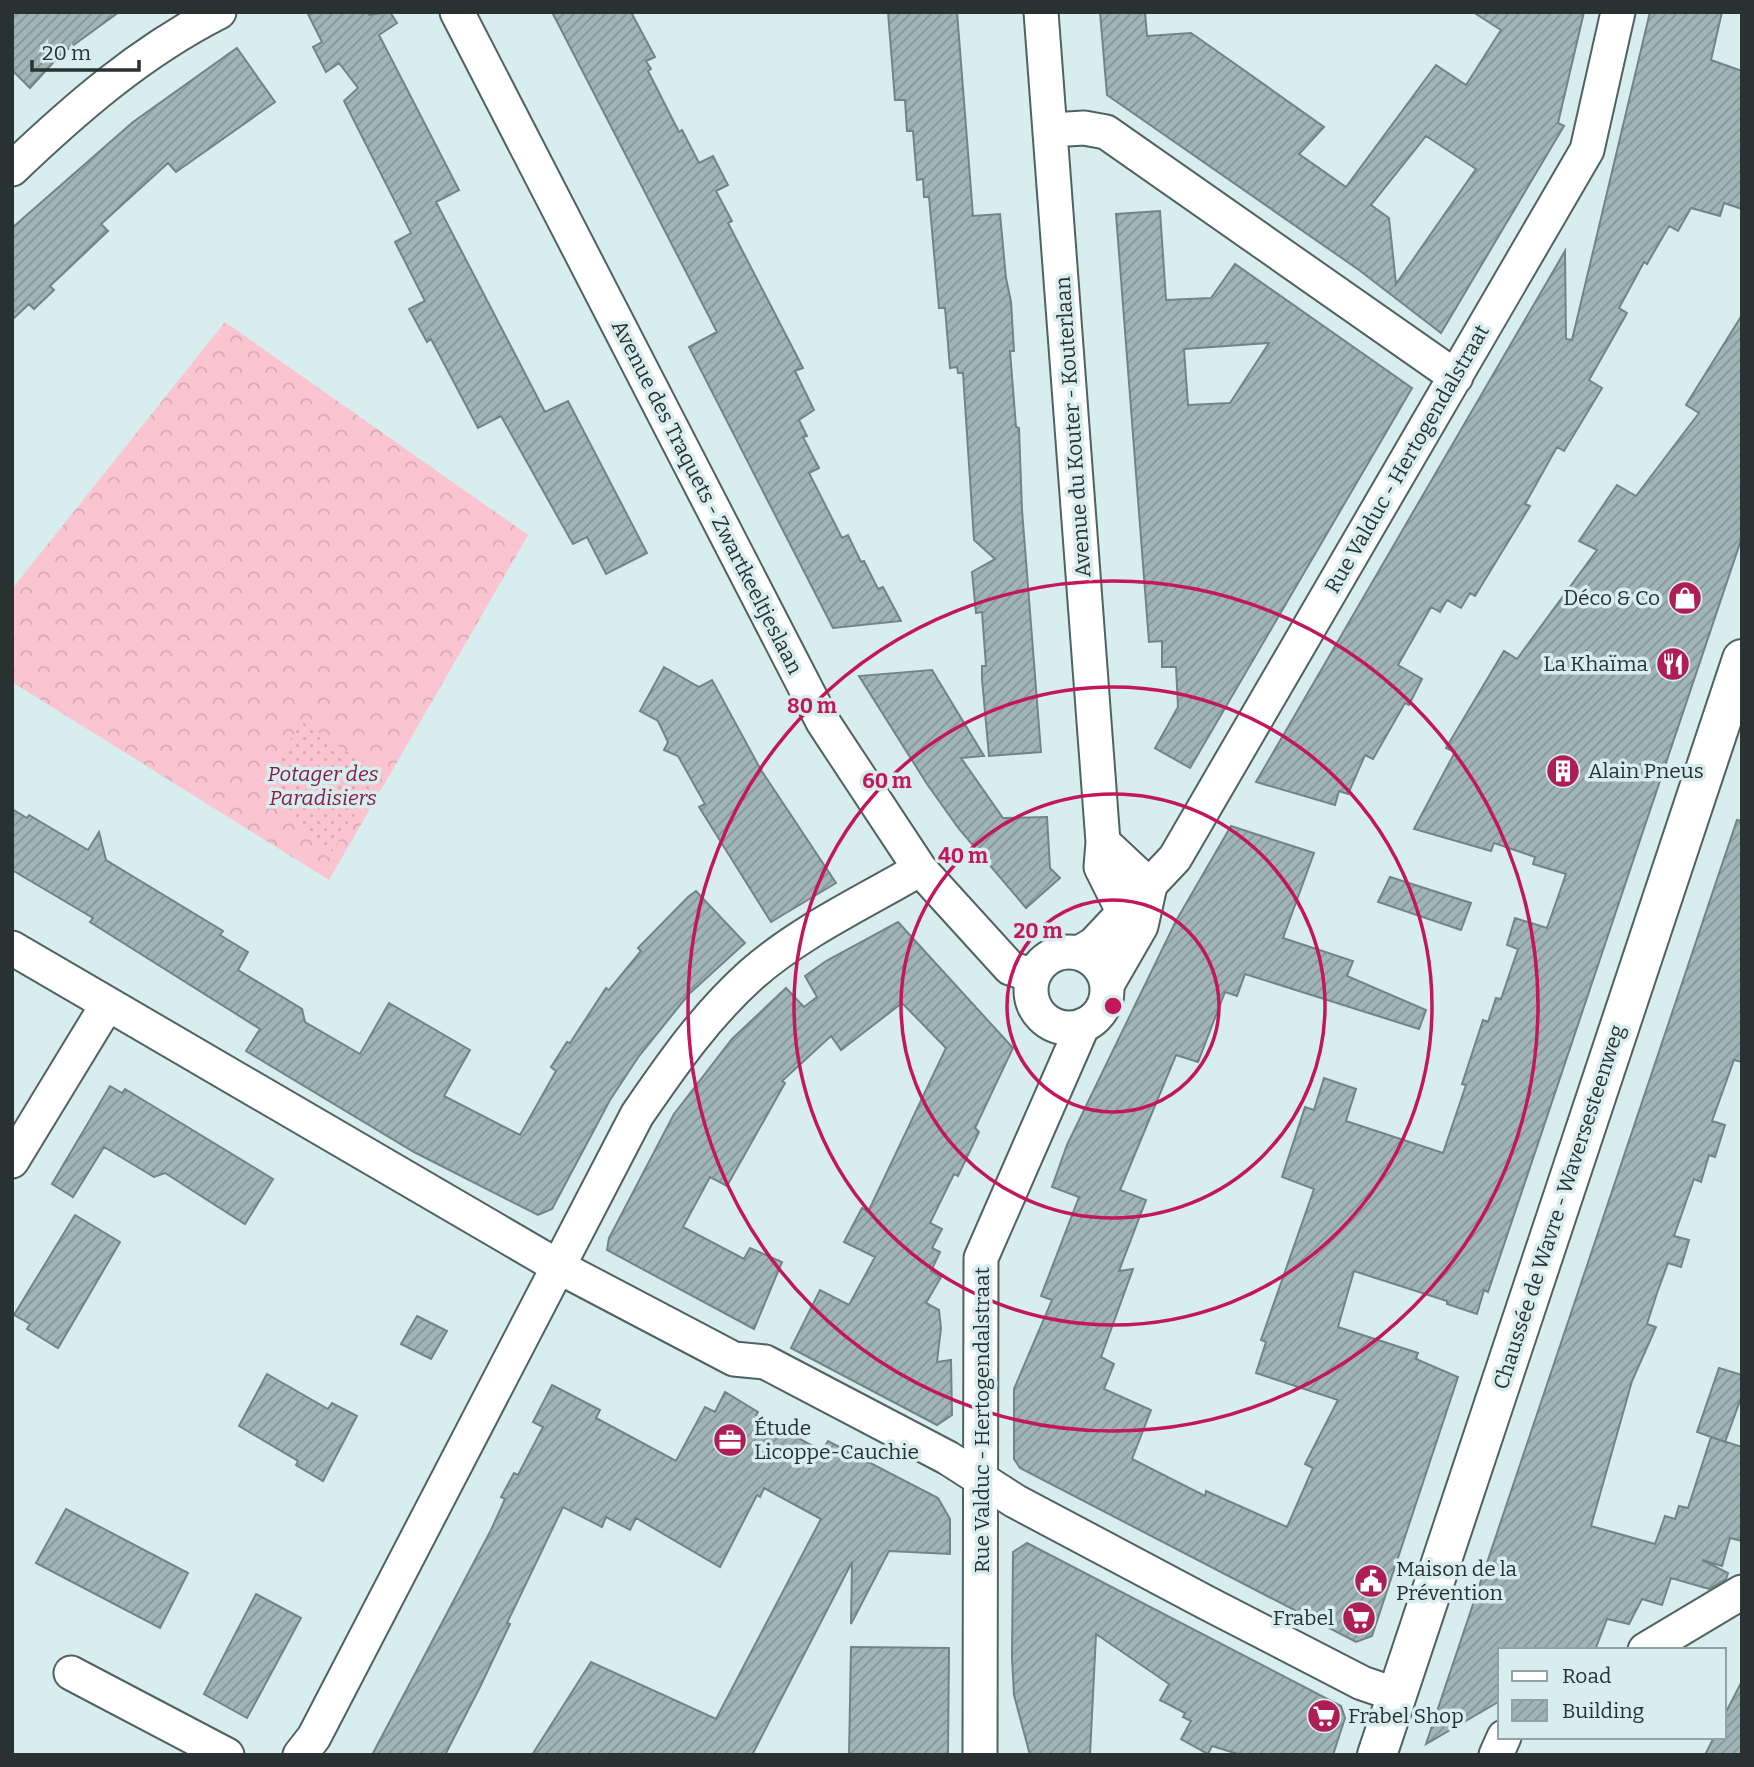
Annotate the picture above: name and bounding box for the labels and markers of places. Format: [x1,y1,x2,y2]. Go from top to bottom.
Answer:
shop icon: Déco & Co [1666,579,1704,617]
place label: Déco & Co [1563,585,1660,611]
restaurant icon: La Khaïma [1654,645,1692,683]
place label: La Khaïma [1543,651,1649,677]
building icon: Alain Pneus [1544,752,1582,790]
place label: Alain Pneus [1588,758,1704,784]
centre of rings [1101,994,1125,1018]
place label: Étude Licoppe-Cauchie [754,1415,919,1465]
office icon: Étude Licoppe-Cauchie [711,1421,749,1459]
place label: Maison de la Prévention [1396,1556,1518,1606]
public building icon: Maison de la Prévention [1352,1562,1390,1600]
supermarket icon: Frabel [1340,1599,1378,1637]
place label: Frabel [1273,1605,1334,1631]
supermarket icon: Frabel Shop [1305,1697,1343,1735]
place label: Frabel Shop [1348,1703,1464,1729]

